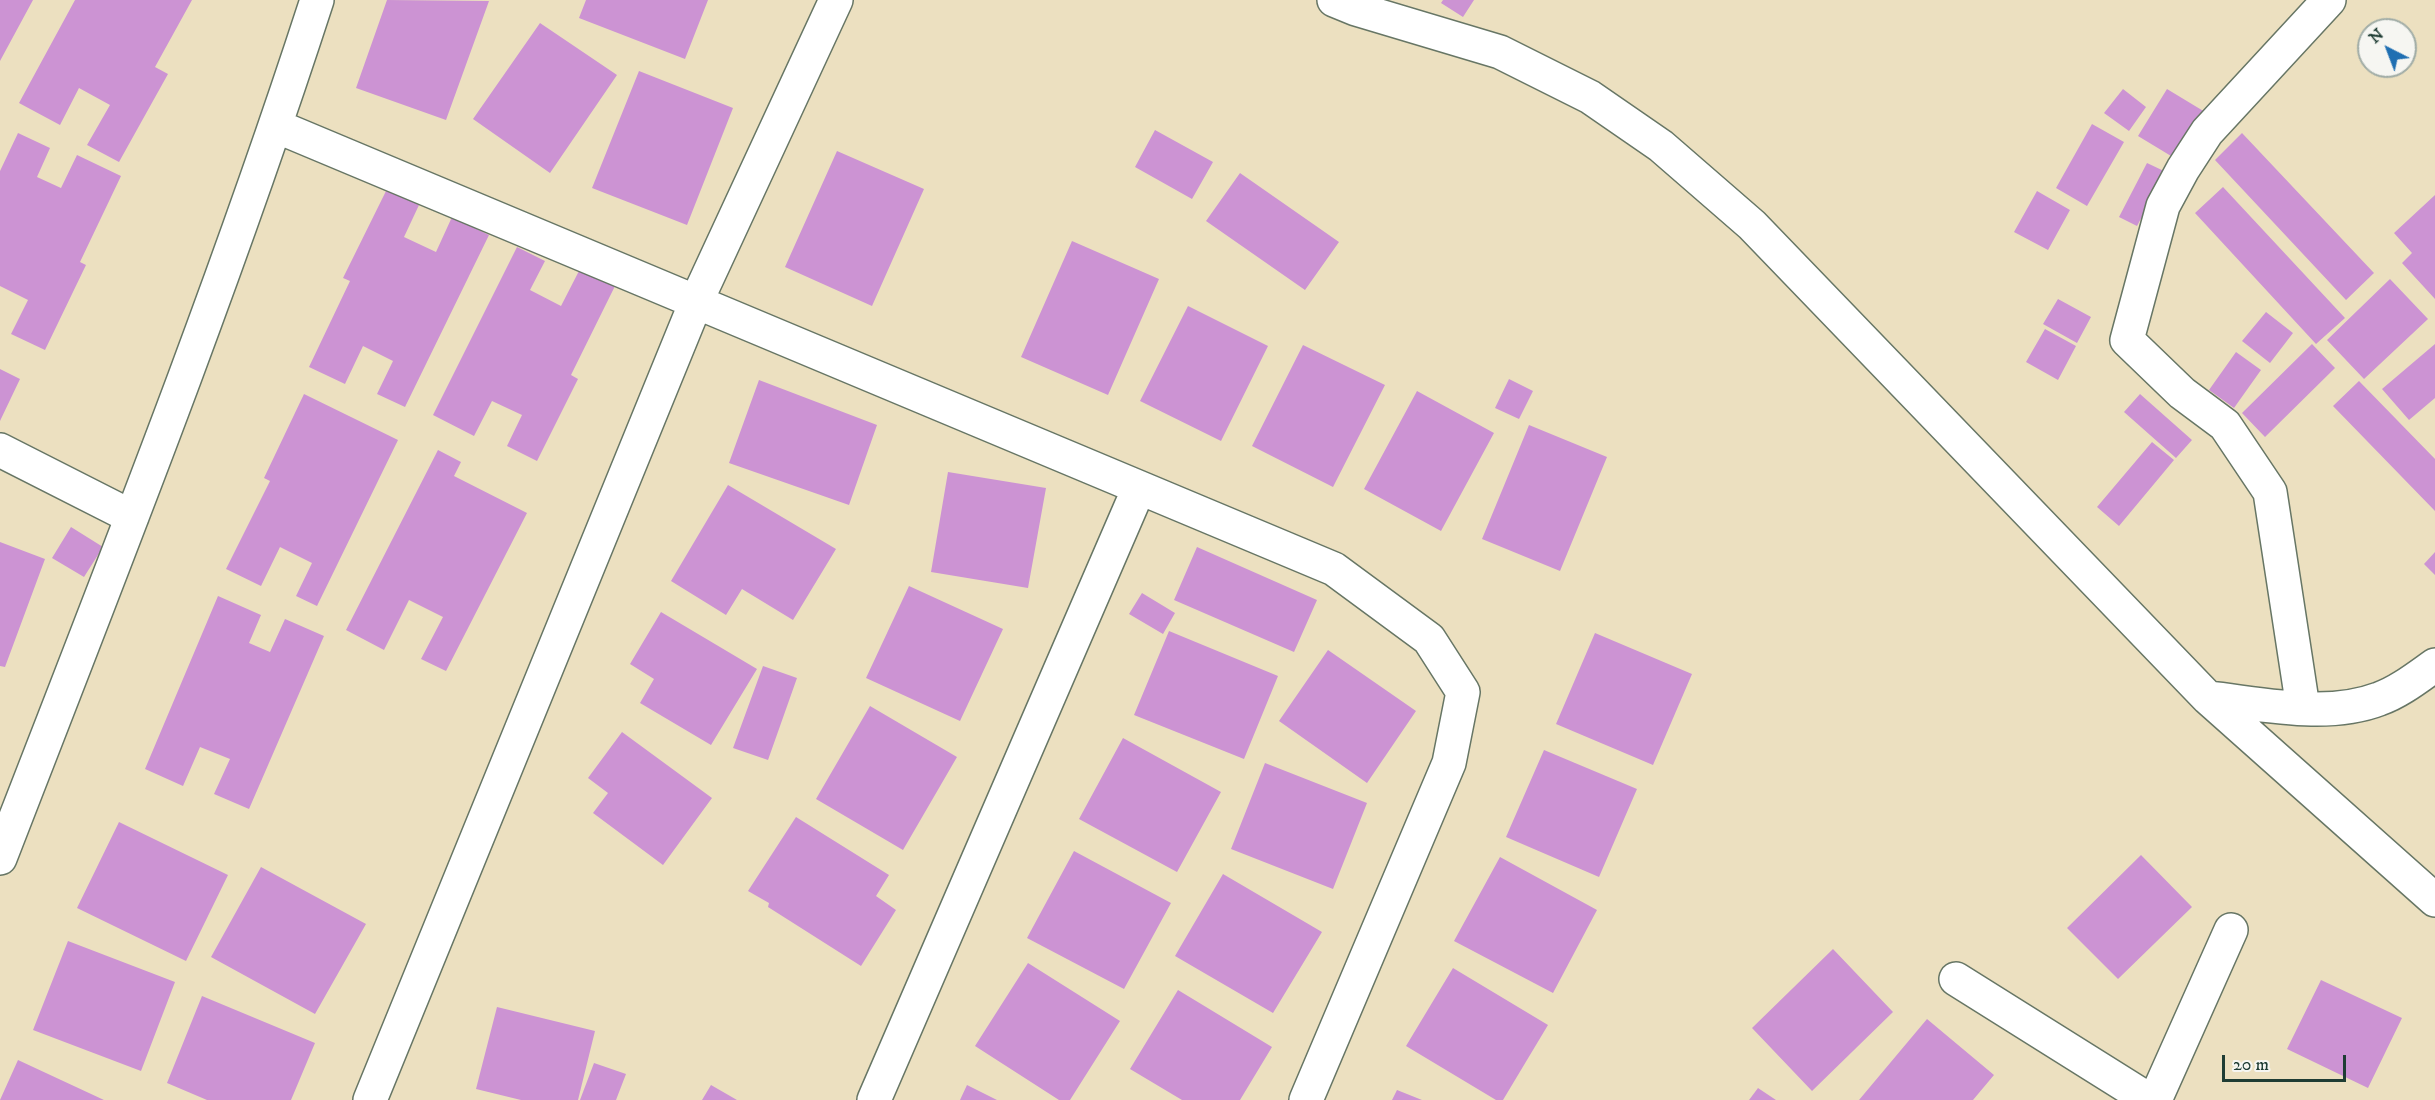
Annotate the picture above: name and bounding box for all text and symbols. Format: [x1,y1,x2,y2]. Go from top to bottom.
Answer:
north arrow [2357,18,2417,78]
text: N [2365,24,2388,48]
scale bar [2225,1043,2350,1081]
text: 20 m [2233,1054,2269,1076]

